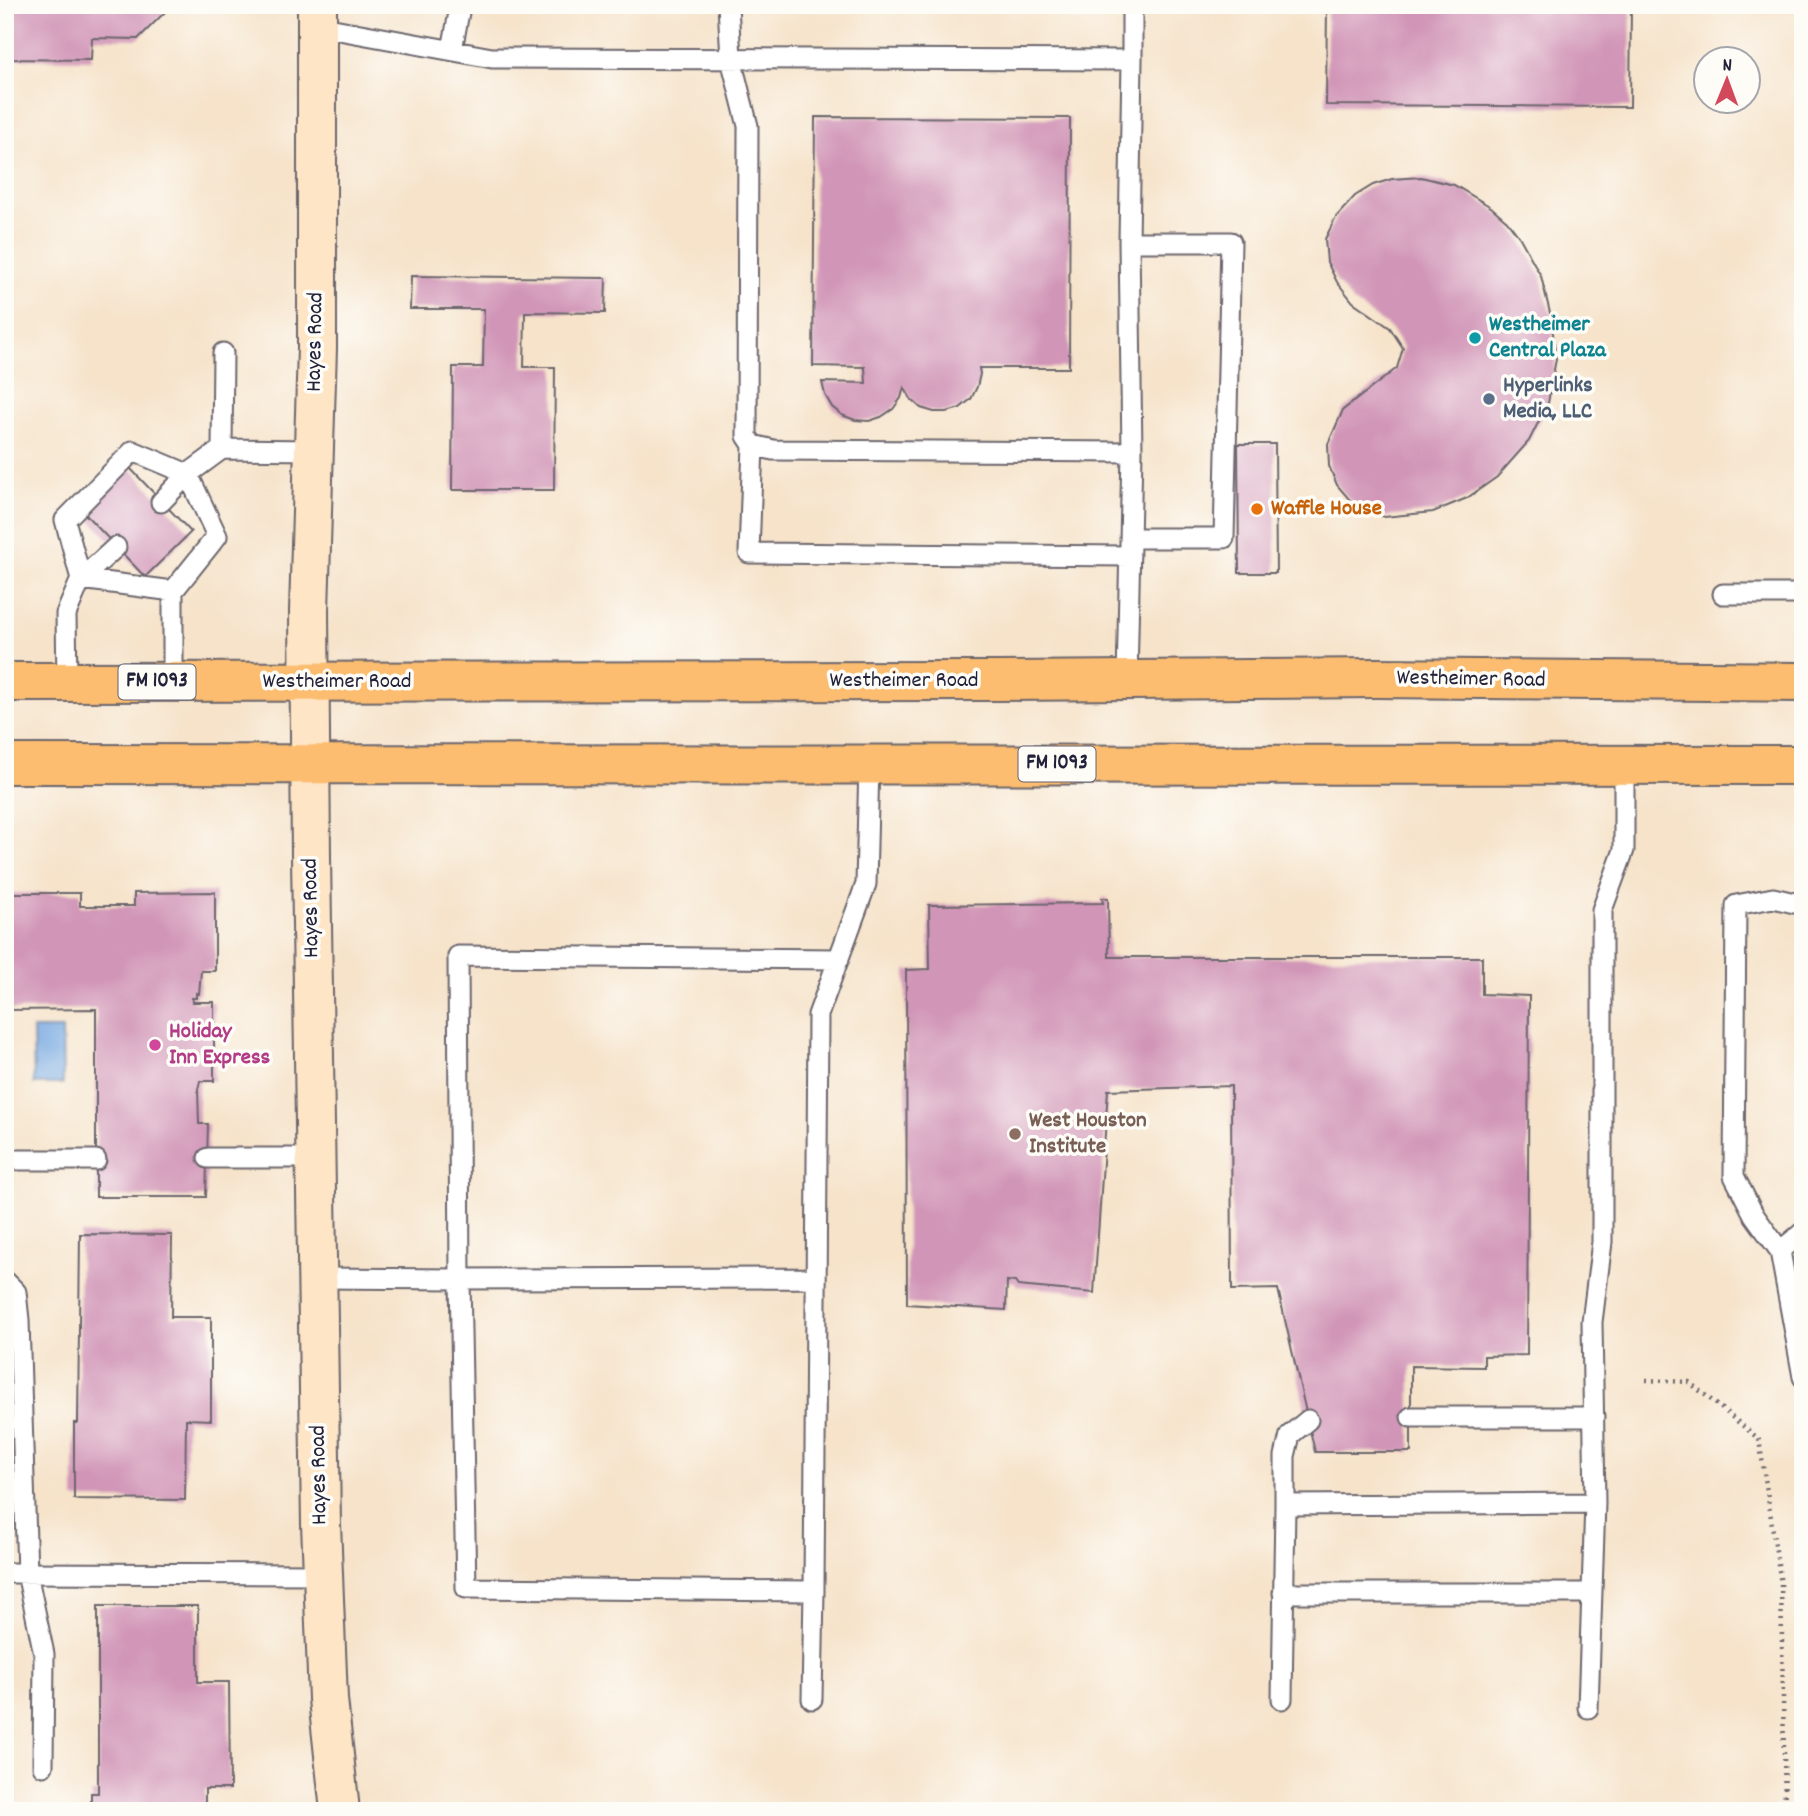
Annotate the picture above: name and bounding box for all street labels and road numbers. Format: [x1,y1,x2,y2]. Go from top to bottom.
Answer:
street label: Hayes Road [299,292,333,392]
street label: Westheimer Road [1396,662,1546,698]
road number: FM 1093 [118,664,196,700]
street label: Westheimer Road [829,665,979,698]
street label: Westheimer Road [262,666,412,699]
road number: FM 1093 [1018,746,1096,782]
street label: Hayes Road [295,858,329,958]
street label: Hayes Road [303,1425,337,1525]

